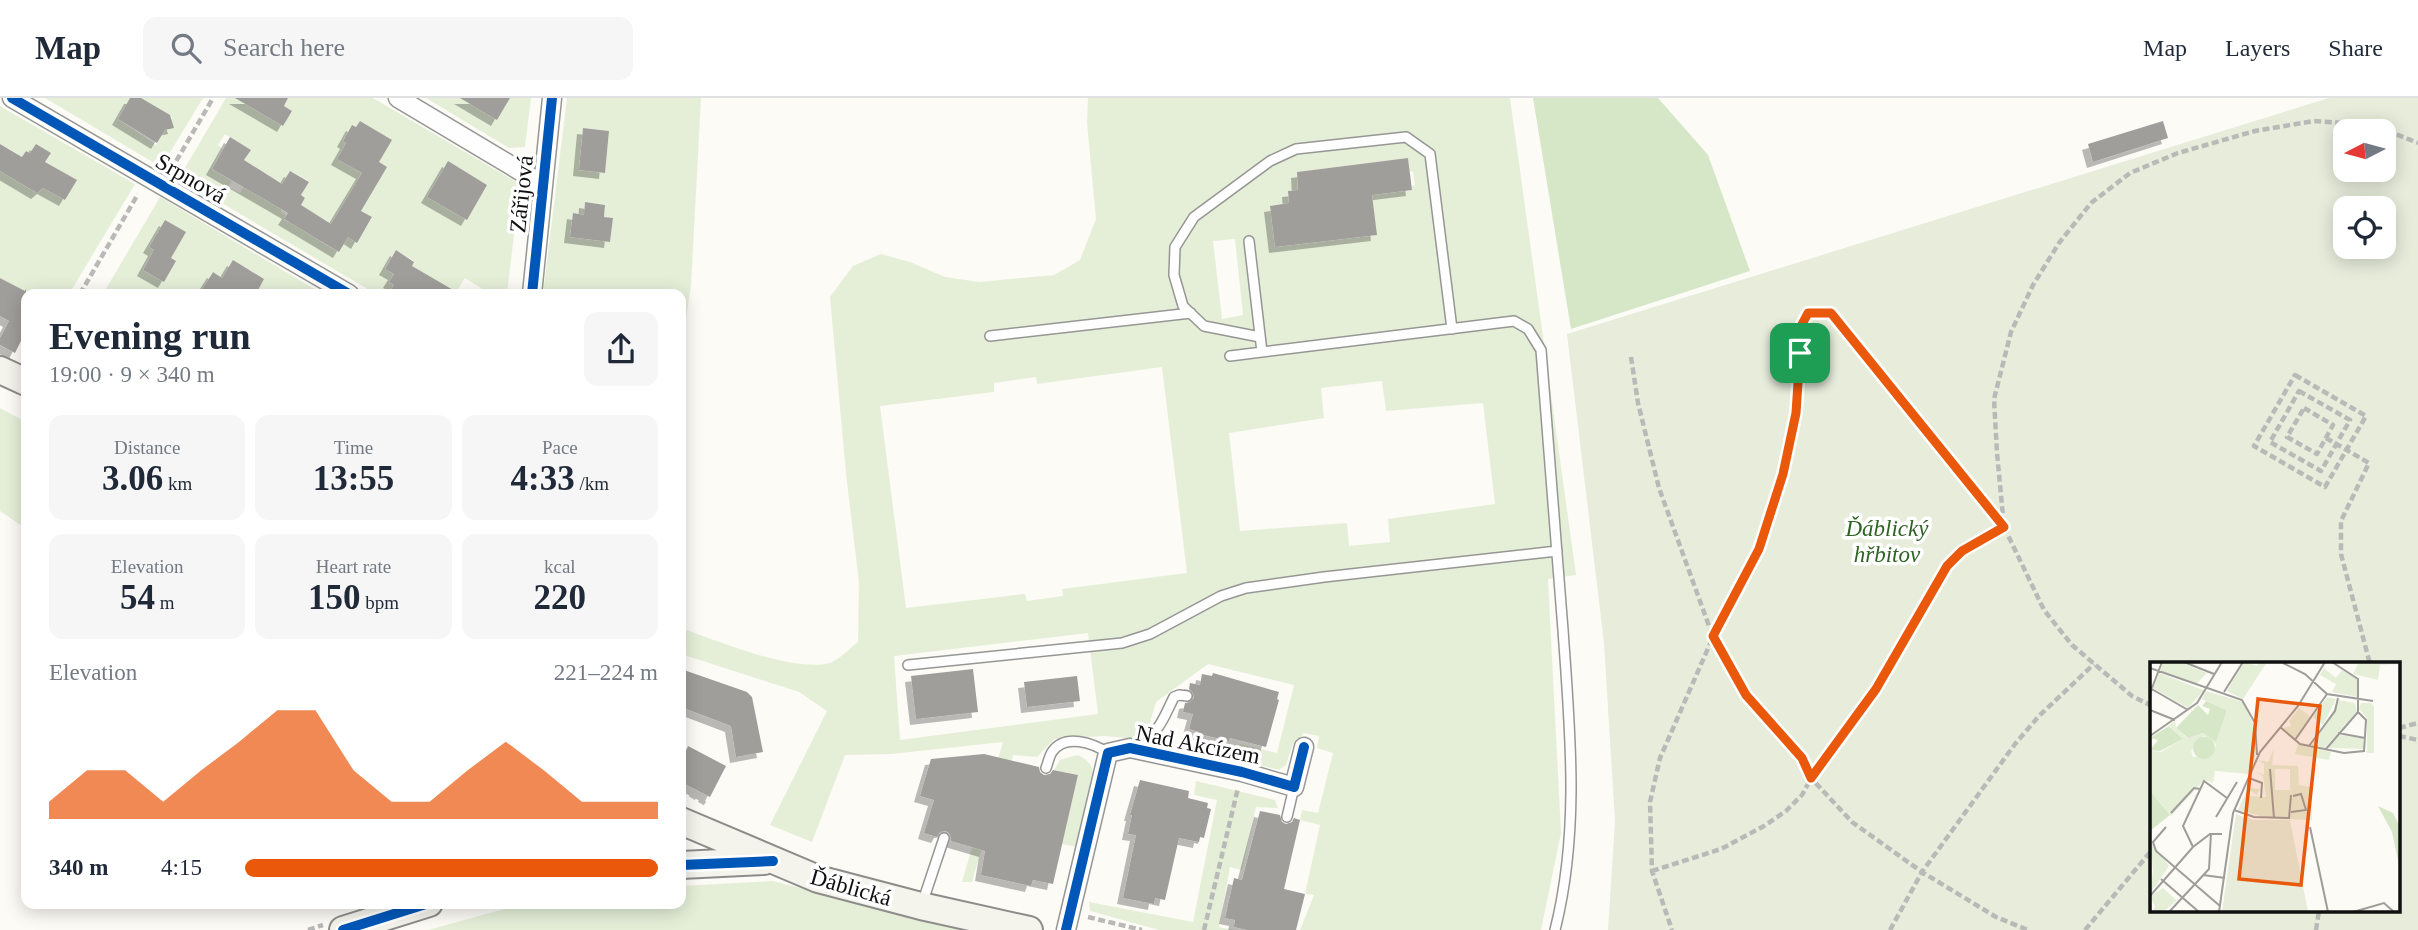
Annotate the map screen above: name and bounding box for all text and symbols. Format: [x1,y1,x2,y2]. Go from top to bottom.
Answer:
search box [143,17,633,80]
icon: search [167,29,205,67]
text: Map [35,30,101,66]
text: Search here [223,33,345,62]
text: Map [2143,35,2187,61]
text: Layers [2225,35,2290,61]
text: Share [2328,35,2383,61]
north arrow [2333,119,2396,182]
map controls [2333,119,2396,259]
street label: Srpnová [151,148,230,208]
street label: Zářijová [505,154,538,234]
button: locate [2333,196,2396,259]
button: share [584,312,658,386]
text: Evening run [49,315,251,357]
pin [1770,323,1830,383]
icon: arrive [1781,334,1819,372]
text: 19:00 · 9 × 340 m [49,362,215,387]
text: Distance [114,437,180,458]
text: Time [334,437,373,458]
text: Pace [542,437,578,458]
text: 3.06 [102,459,163,498]
text: 13:55 [313,459,394,498]
text: 4:33 [511,459,575,498]
text: km [163,473,192,494]
text: /km [575,473,609,494]
park label: Ďáblický hřbitov [1844,516,1929,567]
text: Elevation [111,556,184,577]
text: Heart rate [316,556,391,577]
text: kcal [544,556,576,577]
text: 54 [120,578,155,617]
text: 150 [308,578,360,617]
text: 220 [534,578,586,617]
text: m [155,592,174,613]
text: bpm [360,592,399,613]
text: Elevation [49,660,137,685]
text: 221–224 m [554,660,658,685]
inset map [2150,662,2400,912]
street label: Nad Akcízem [1134,720,1262,769]
text: 340 m [49,855,108,880]
text: 4:15 [161,855,202,880]
street label: Ďáblická [808,864,894,911]

